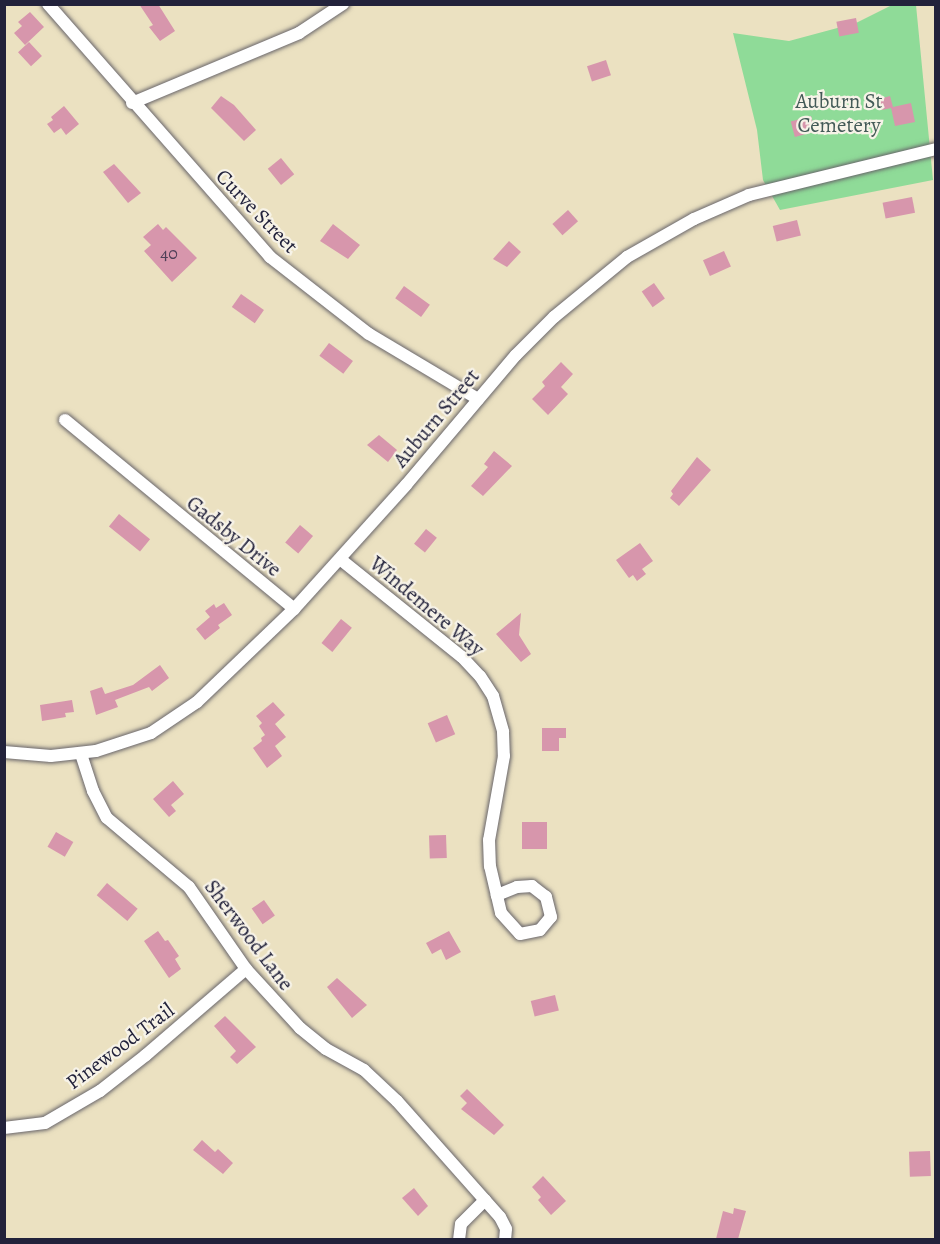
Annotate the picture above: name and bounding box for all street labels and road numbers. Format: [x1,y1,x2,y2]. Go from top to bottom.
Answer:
street label: Curve Street [211,164,303,258]
street label: Auburn Street [388,364,484,472]
street label: Gadsby Drive [182,490,286,582]
street label: Windemere Way [365,551,489,661]
street label: Sherwood Lane [199,875,299,995]
street label: Pinewood Trail [61,997,179,1095]

